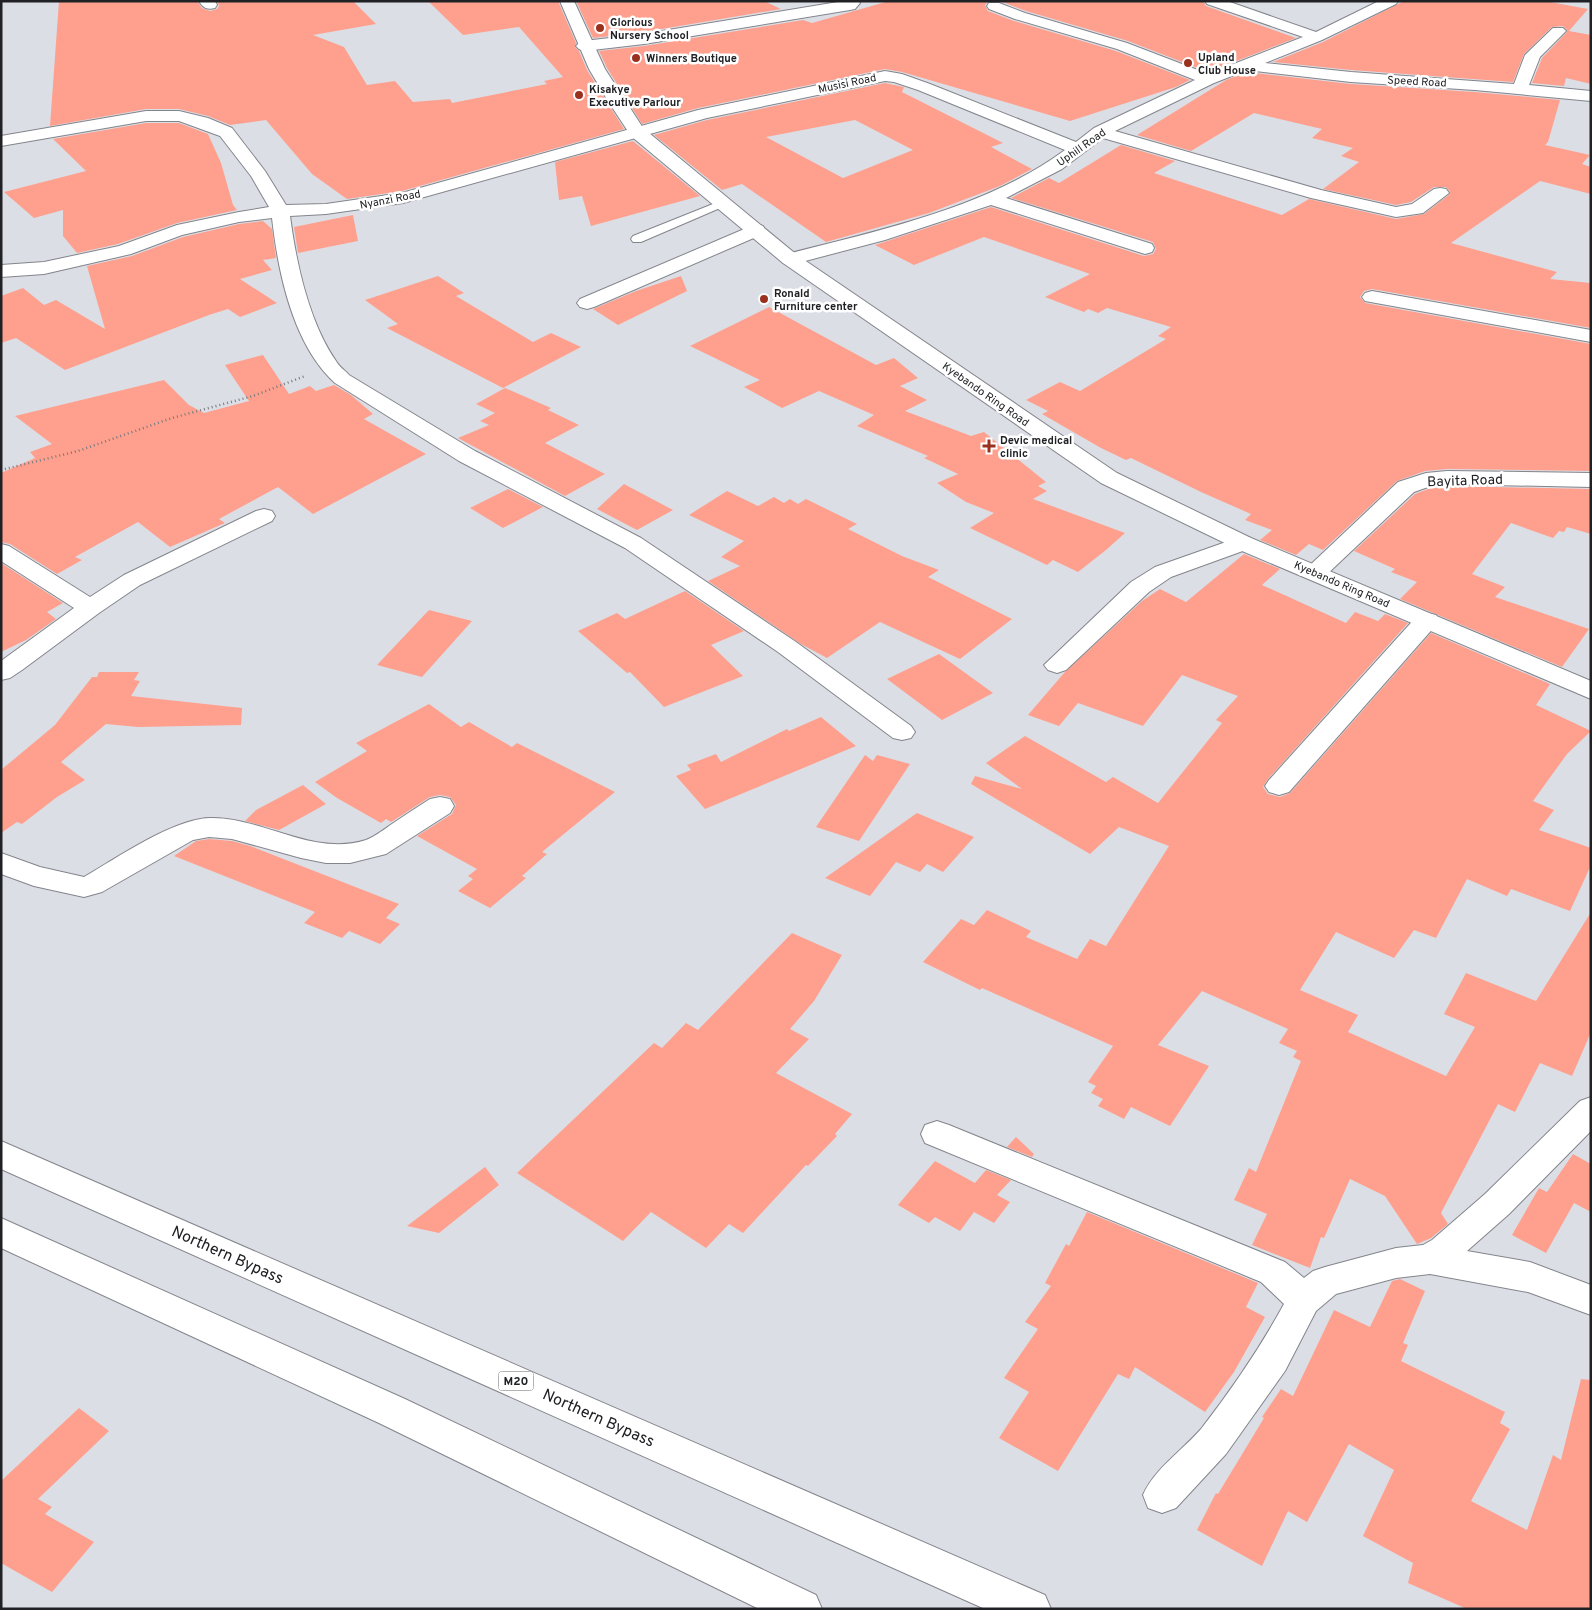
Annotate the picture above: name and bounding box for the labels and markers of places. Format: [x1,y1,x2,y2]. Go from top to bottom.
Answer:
place label: Glorious Nursery School [610,16,689,43]
marker: Glorious Nursery School [594,22,606,34]
place label: Upland Club House [1198,51,1256,78]
marker: Winners Boutique [630,52,642,64]
place label: Winners Boutique [646,52,737,66]
marker: Upland Club House [1182,57,1194,69]
place label: Kisakye Executive Parlour [589,83,681,110]
marker: Kisakye Executive Parlour [573,89,585,101]
place label: Ronald Furniture center [774,287,858,314]
marker: Ronald Furniture center [758,293,770,305]
place label: Devic medical clinic [1000,434,1072,461]
marker: Devic medical clinic [982,439,996,453]

